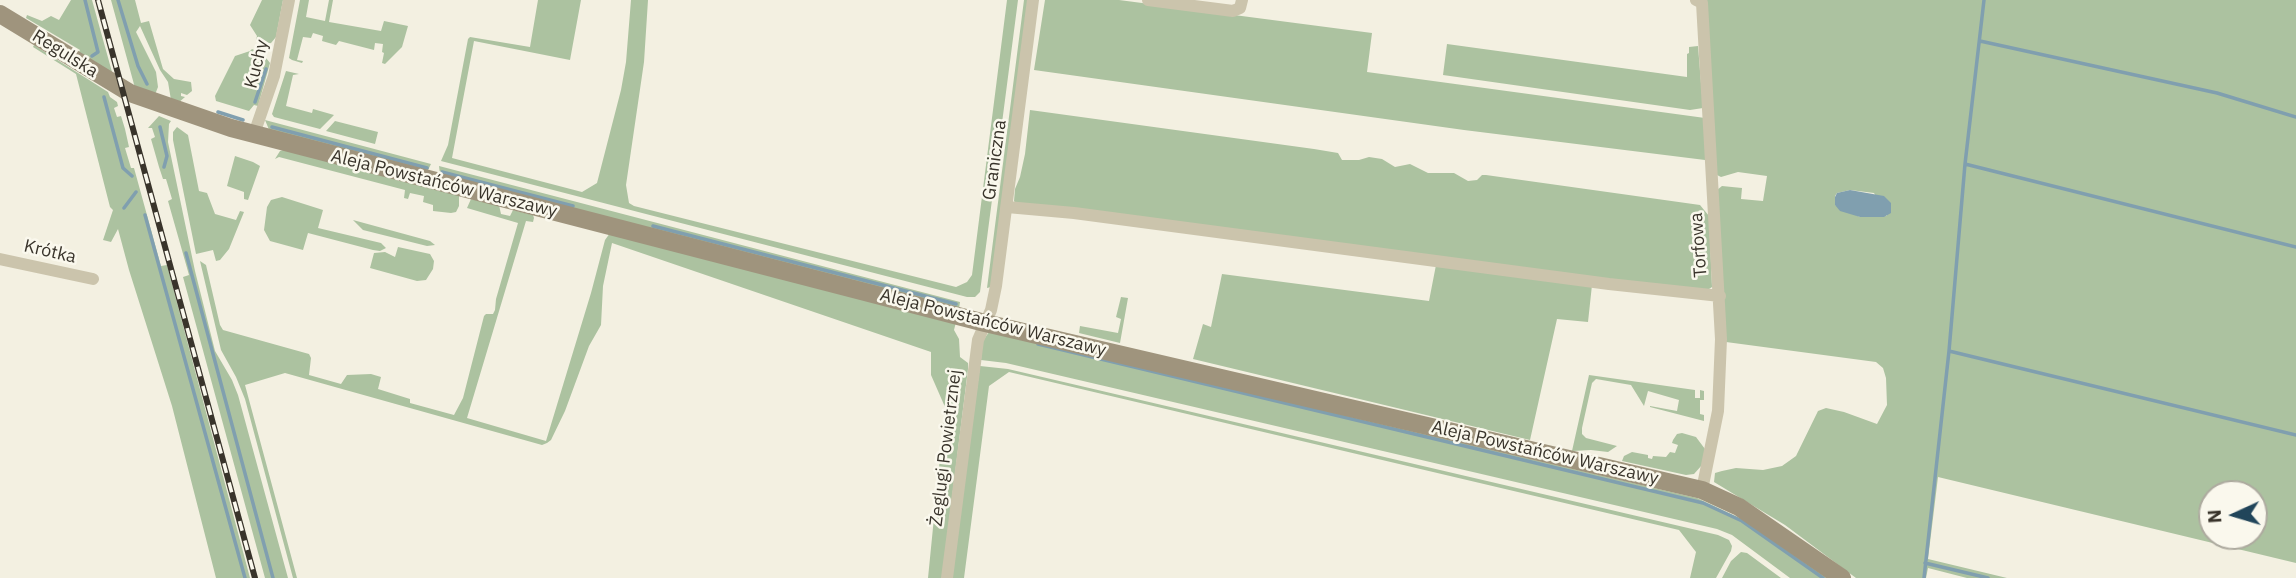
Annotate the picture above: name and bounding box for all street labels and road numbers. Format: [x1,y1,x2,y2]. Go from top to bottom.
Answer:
street label: Regulska [28,25,102,83]
street label: Kuchy [241,37,273,91]
street label: Graniczna [979,119,1011,201]
street label: Aleja Powstańców Warszawy [329,145,559,223]
street label: Torfowa [1686,212,1712,278]
street label: Krótka [22,235,78,269]
street label: Aleja Powstańców Warszawy [878,284,1108,362]
street label: Żeglugi Powietrznej [926,368,966,528]
street label: Aleja Powstańców Warszawy [1429,416,1661,490]

